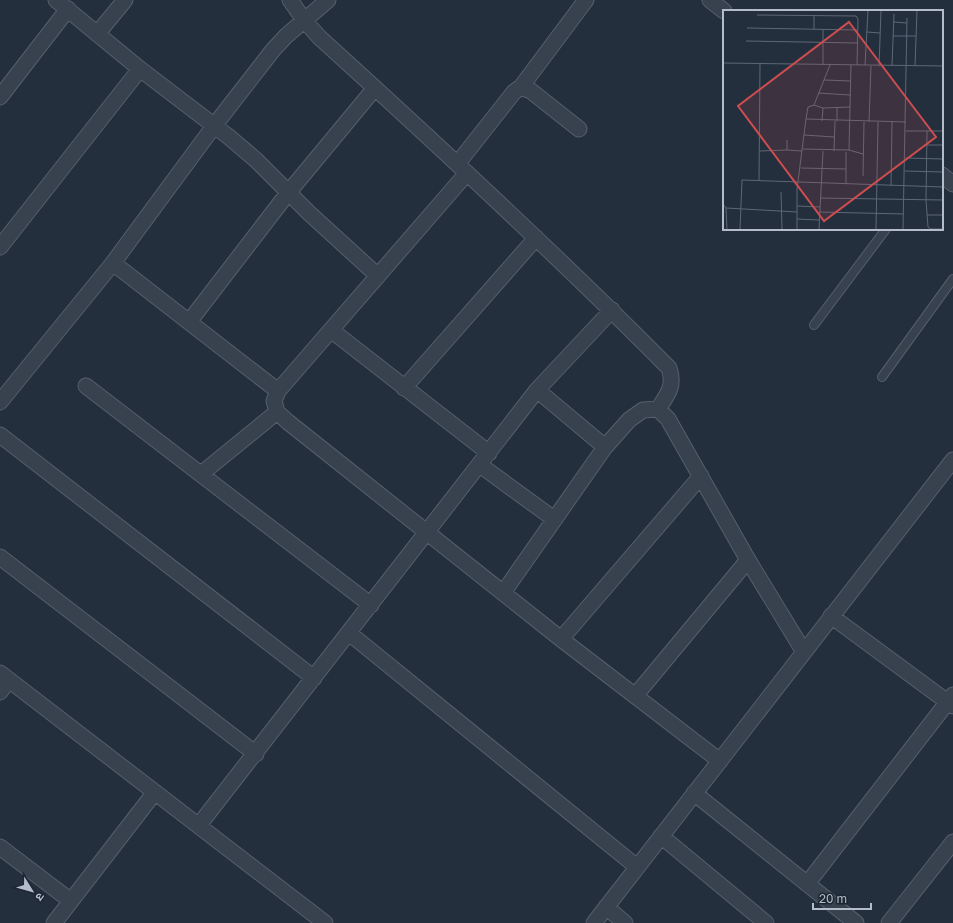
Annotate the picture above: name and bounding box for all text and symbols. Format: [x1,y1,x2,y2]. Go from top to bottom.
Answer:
inset map [723,10,943,230]
north arrow [12,871,52,911]
scale bar [813,885,871,911]
text: उ [33,891,48,904]
text: 20 m [819,891,847,906]

